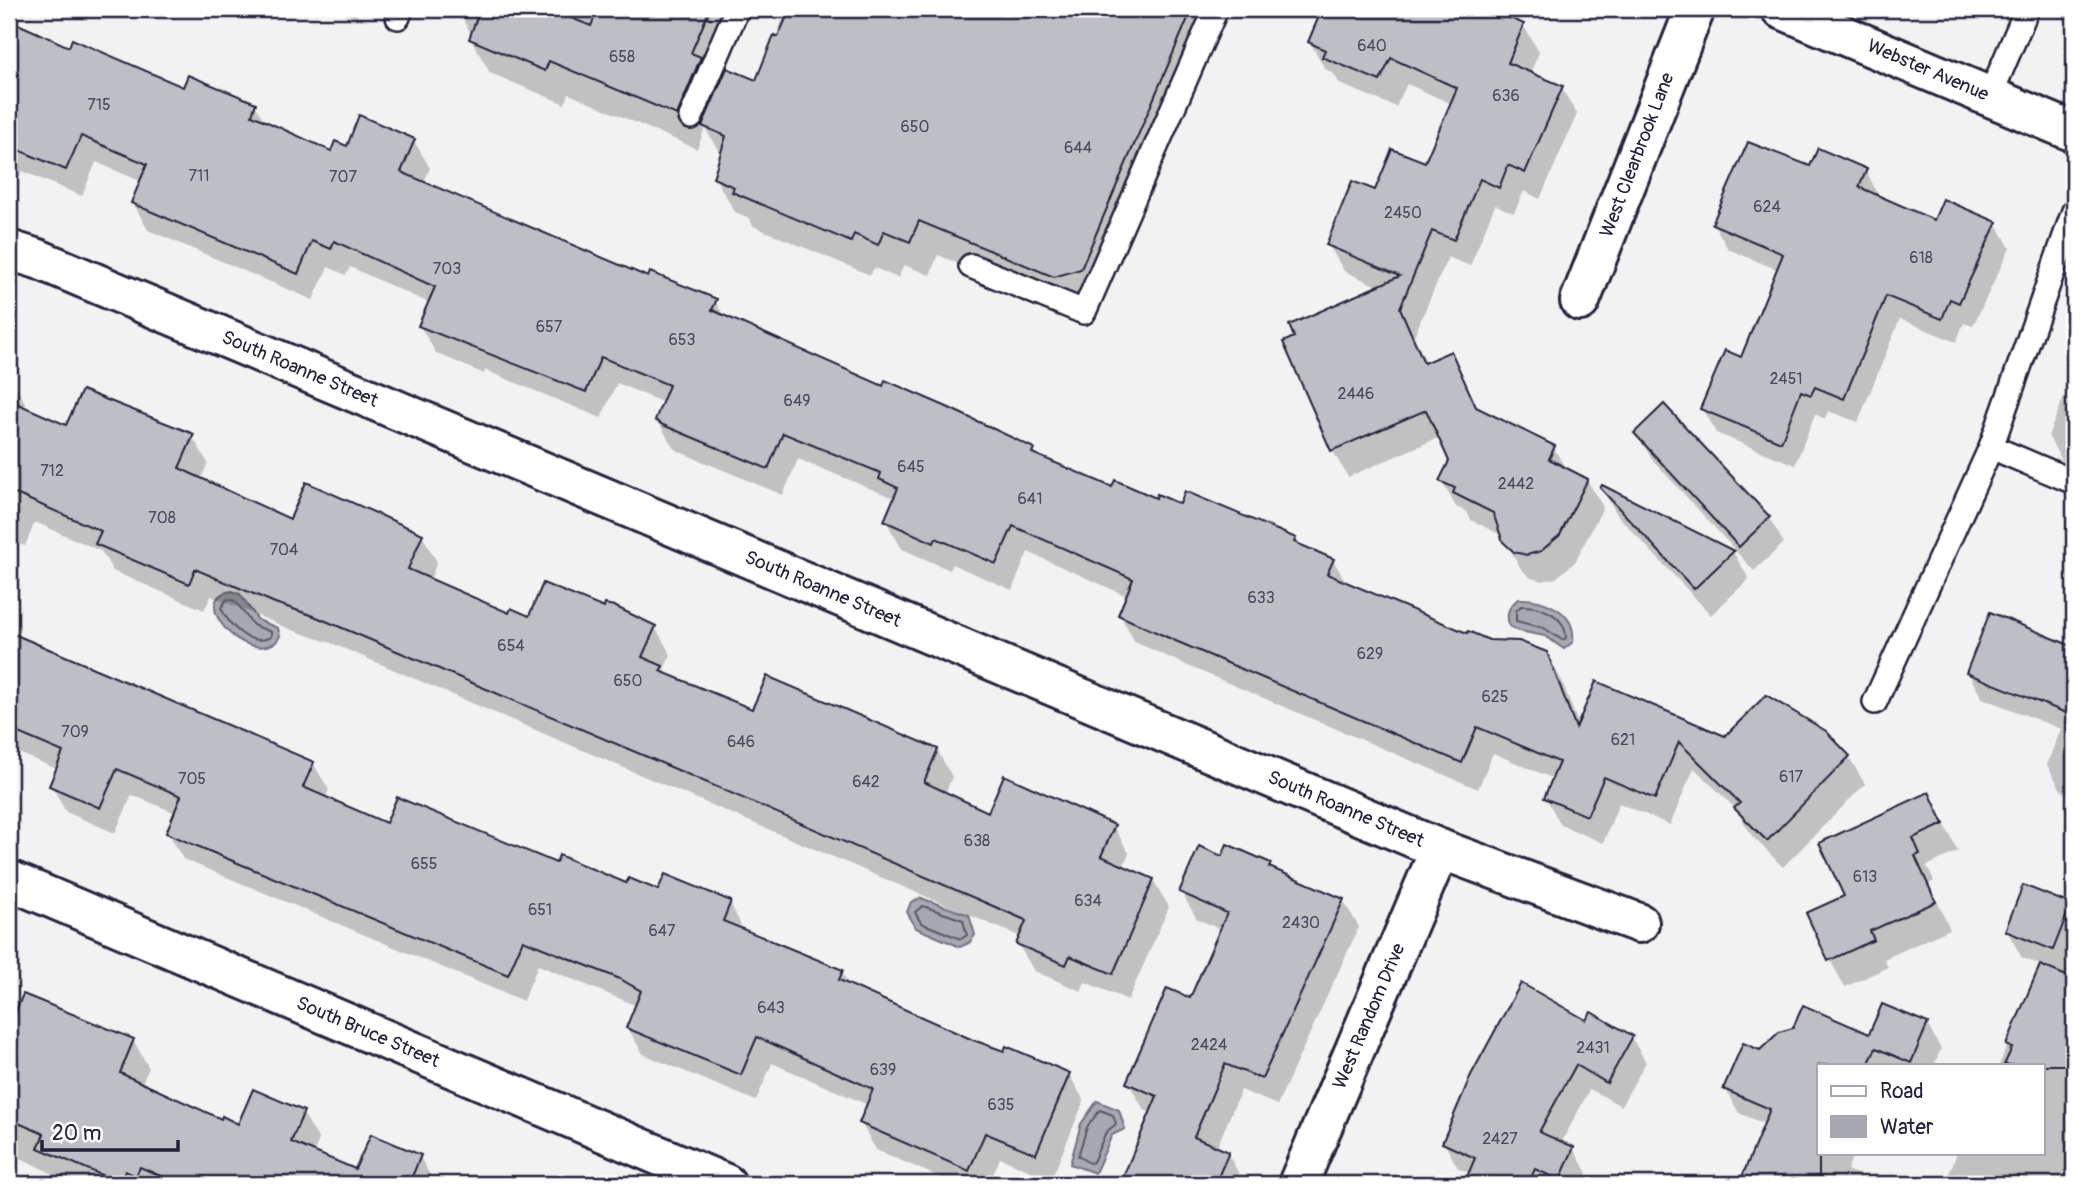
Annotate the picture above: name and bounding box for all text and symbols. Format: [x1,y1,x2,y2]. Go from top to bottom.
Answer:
street label: Webster Avenue [1864,34,1993,107]
house number: 640 [1357,36,1387,56]
house number: 658 [609,47,635,67]
street label: West Clearbrook Lane [1595,69,1680,241]
house number: 636 [1492,86,1520,106]
house number: 715 [87,95,111,115]
house number: 650 [901,117,930,137]
house number: 644 [1064,138,1092,158]
house number: 711 [189,166,209,186]
house number: 707 [329,167,357,187]
house number: 624 [1753,197,1781,217]
house number: 2450 [1384,203,1422,223]
house number: 618 [1909,248,1933,268]
house number: 703 [433,259,461,279]
house number: 657 [536,317,563,337]
street label: South Roanne Street [218,325,382,413]
house number: 653 [669,330,696,350]
house number: 2451 [1769,369,1803,389]
house number: 2446 [1338,384,1374,404]
house number: 649 [784,391,810,411]
house number: 645 [897,457,925,477]
house number: 712 [40,461,64,481]
house number: 2442 [1498,474,1534,494]
house number: 641 [1018,489,1042,509]
house number: 708 [148,508,176,528]
house number: 704 [270,540,298,560]
street label: South Roanne Street [741,545,905,633]
house number: 633 [1247,588,1275,608]
house number: 654 [497,636,525,656]
house number: 629 [1357,644,1383,664]
house number: 650 [614,671,643,691]
house number: 625 [1482,687,1508,707]
house number: 709 [61,722,89,742]
house number: 621 [1611,730,1635,750]
house number: 646 [727,732,755,752]
street label: South Roanne Street [1264,765,1428,853]
house number: 617 [1779,767,1804,787]
house number: 705 [178,769,206,789]
house number: 642 [852,772,880,792]
house number: 638 [964,831,990,851]
house number: 655 [411,854,437,874]
house number: 613 [1853,867,1877,887]
house number: 634 [1074,891,1102,911]
house number: 651 [528,900,552,920]
house number: 2430 [1282,913,1320,933]
house number: 647 [648,921,676,941]
street label: West Random Drive [1327,939,1411,1092]
street label: South Bruce Street [293,991,444,1073]
house number: 643 [757,998,785,1018]
house number: 2424 [1191,1035,1227,1055]
house number: 2431 [1576,1038,1610,1058]
house number: 639 [870,1060,896,1080]
legend [1817,1064,2044,1154]
text: Road [1880,1078,1924,1105]
house number: 635 [988,1095,1014,1115]
scale bar [42,1109,178,1153]
text: Water [1880,1114,1934,1141]
text: 20 m [52,1120,101,1147]
house number: 2427 [1482,1129,1518,1149]

